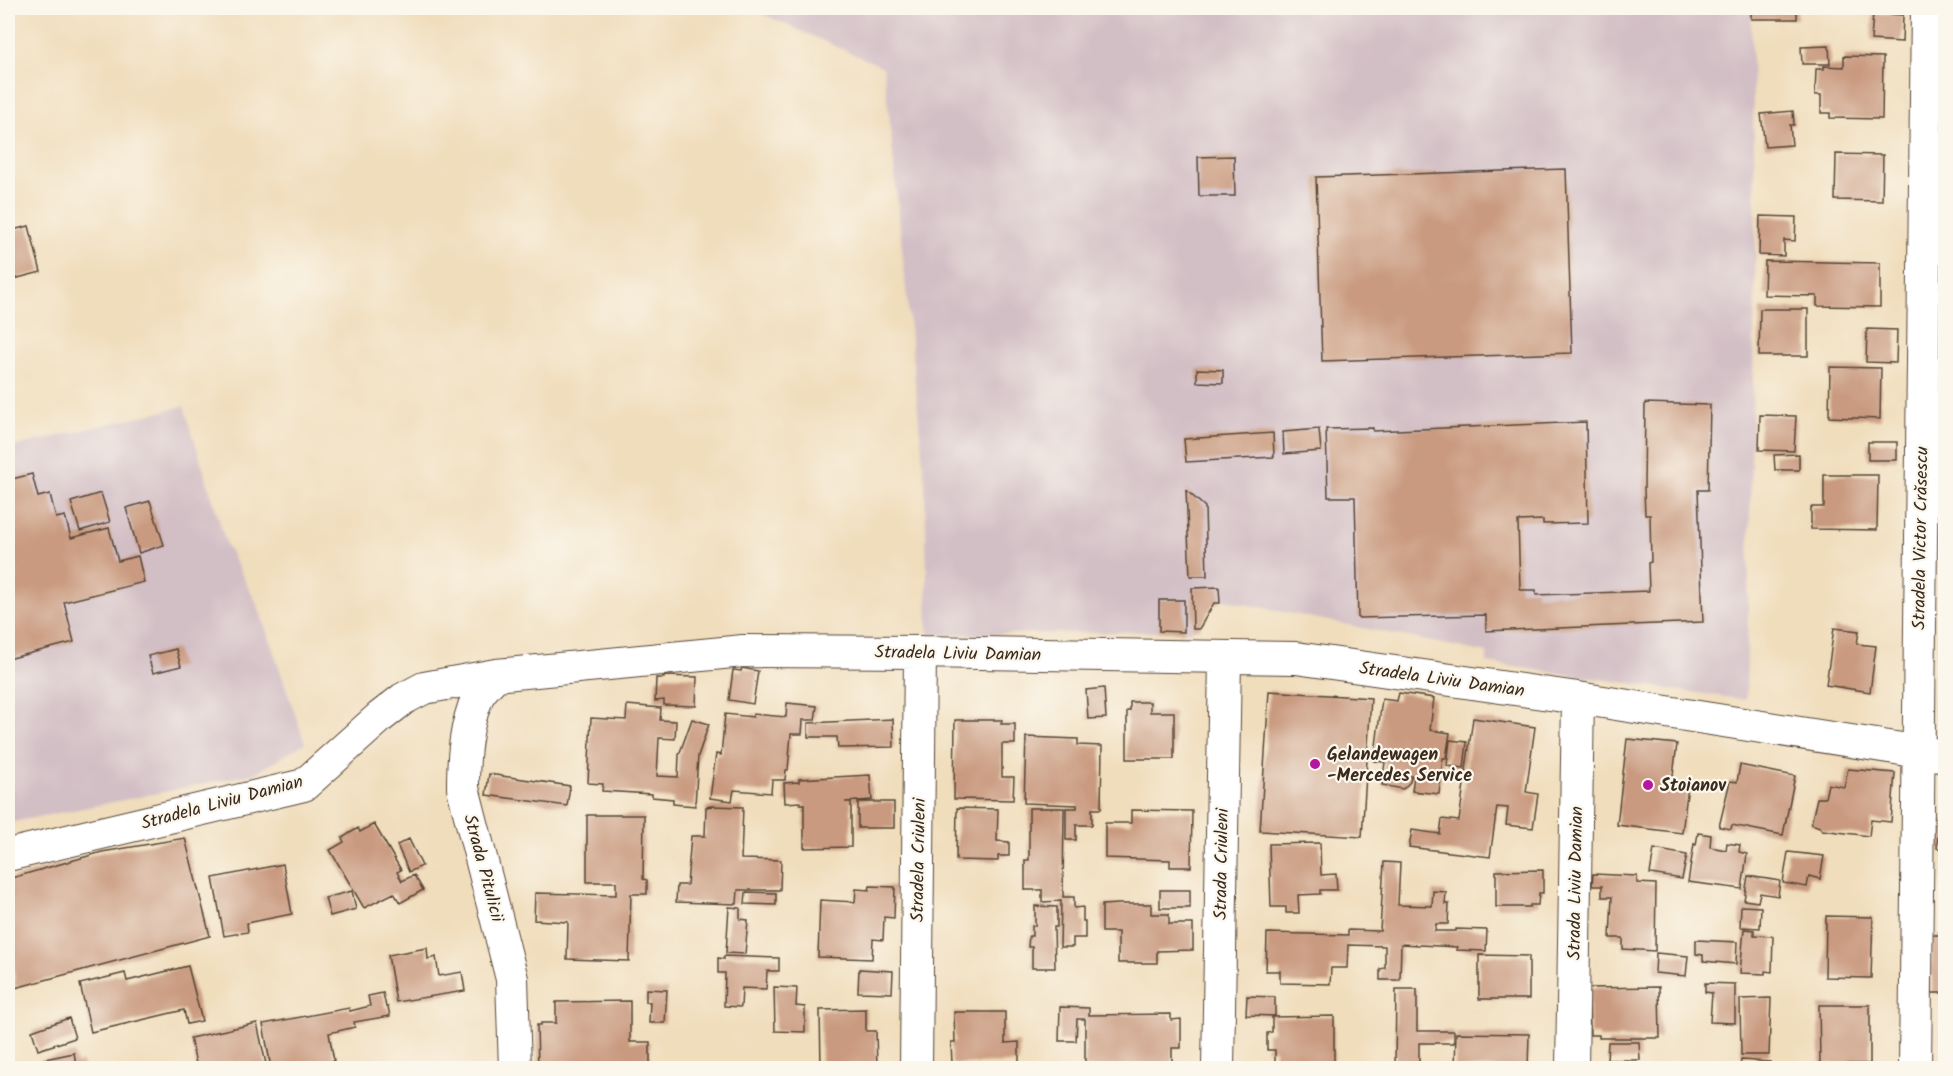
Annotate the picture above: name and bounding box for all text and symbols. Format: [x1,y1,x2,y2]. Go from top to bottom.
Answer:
street label: Stradela Victor Crăsescu [1905,446,1938,630]
street label: Stradela Liviu Damian [874,639,1042,670]
street label: Stradela Liviu Damian [1357,655,1526,706]
place label: Gelandewagen -Mercedes Service [1327,741,1472,791]
marker: Gelandewagen -Mercedes Service [1308,757,1322,771]
street label: Stradela Liviu Damian [138,768,307,839]
place label: Stoianov [1660,772,1727,801]
marker: Stoianov [1641,778,1655,792]
street label: Stradela Criuleni [904,797,935,922]
street label: Strada Liviu Damian [1561,806,1592,960]
street label: Strada Criuleni [1207,807,1238,920]
street label: Strada Pitulicii [454,811,511,926]

